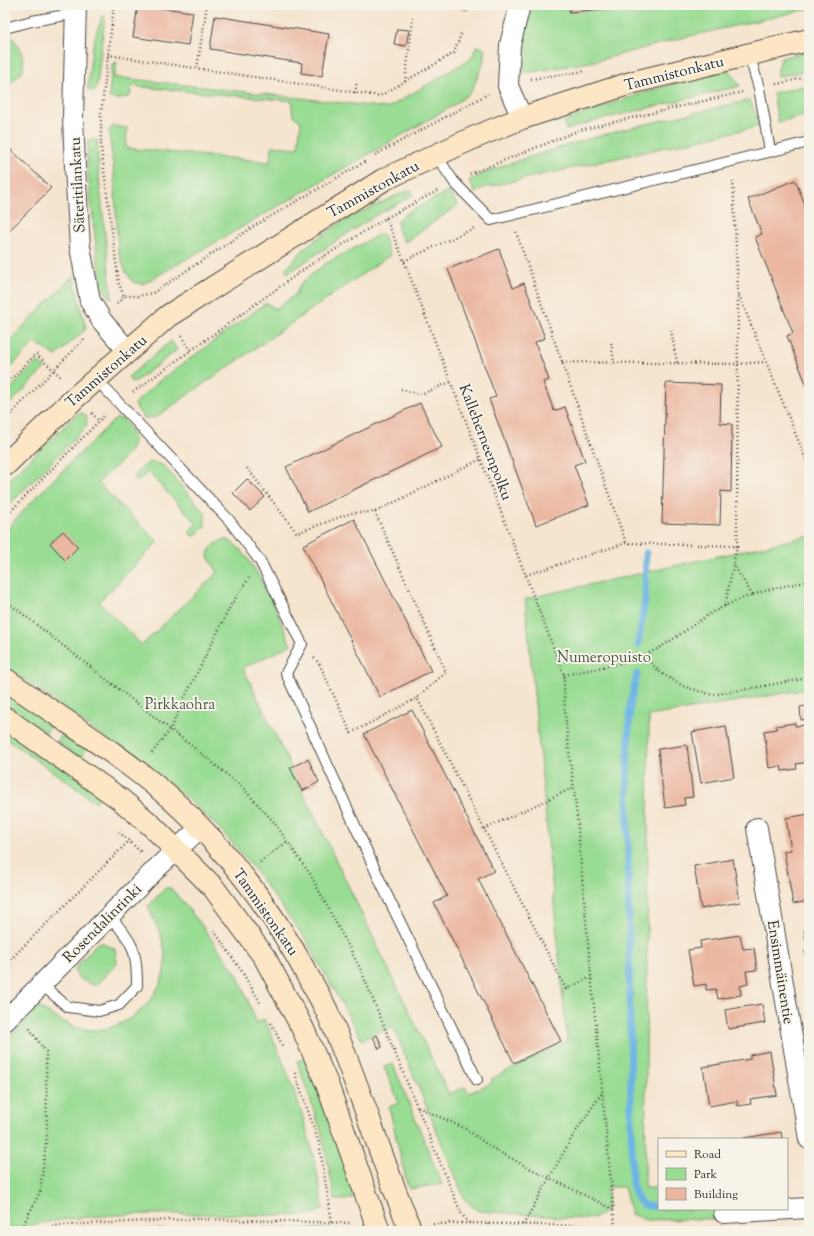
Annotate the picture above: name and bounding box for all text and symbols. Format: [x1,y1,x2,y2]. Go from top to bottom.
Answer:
street label: Tammistonkatu [622,52,727,97]
street label: Säteritilankatu [65,136,91,233]
street label: Tammistonkatu [324,156,424,224]
street label: Tammistonkatu [62,331,153,414]
street label: Kalleherneenpolku [453,381,517,504]
park label: Numeropuisto [557,648,651,669]
park label: Pirkkaohra [145,695,215,716]
street label: Tammistonkatu [227,865,303,961]
street label: Rosendalinrinki [59,880,147,968]
street label: Ensimmäinentie [761,919,798,1026]
legend [658,1138,788,1210]
text: Road [694,1146,721,1164]
text: Park [694,1166,717,1184]
text: Building [694,1186,738,1204]

